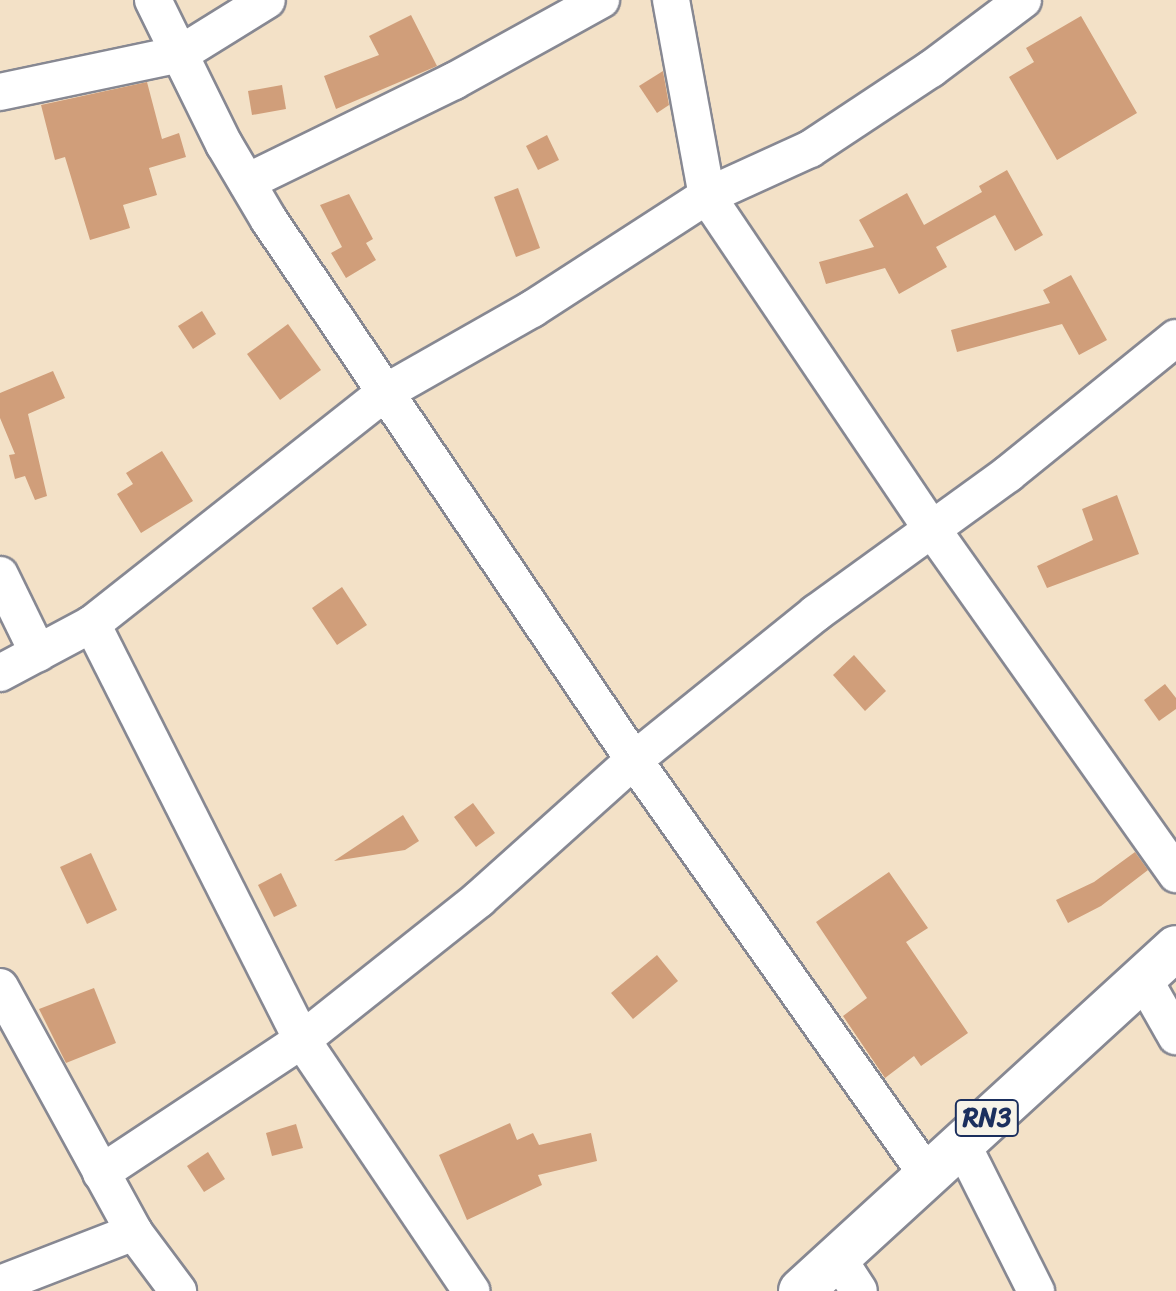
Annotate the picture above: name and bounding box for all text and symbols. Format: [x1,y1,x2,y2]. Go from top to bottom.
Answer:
road number: RN3 [953,1096,1021,1140]

